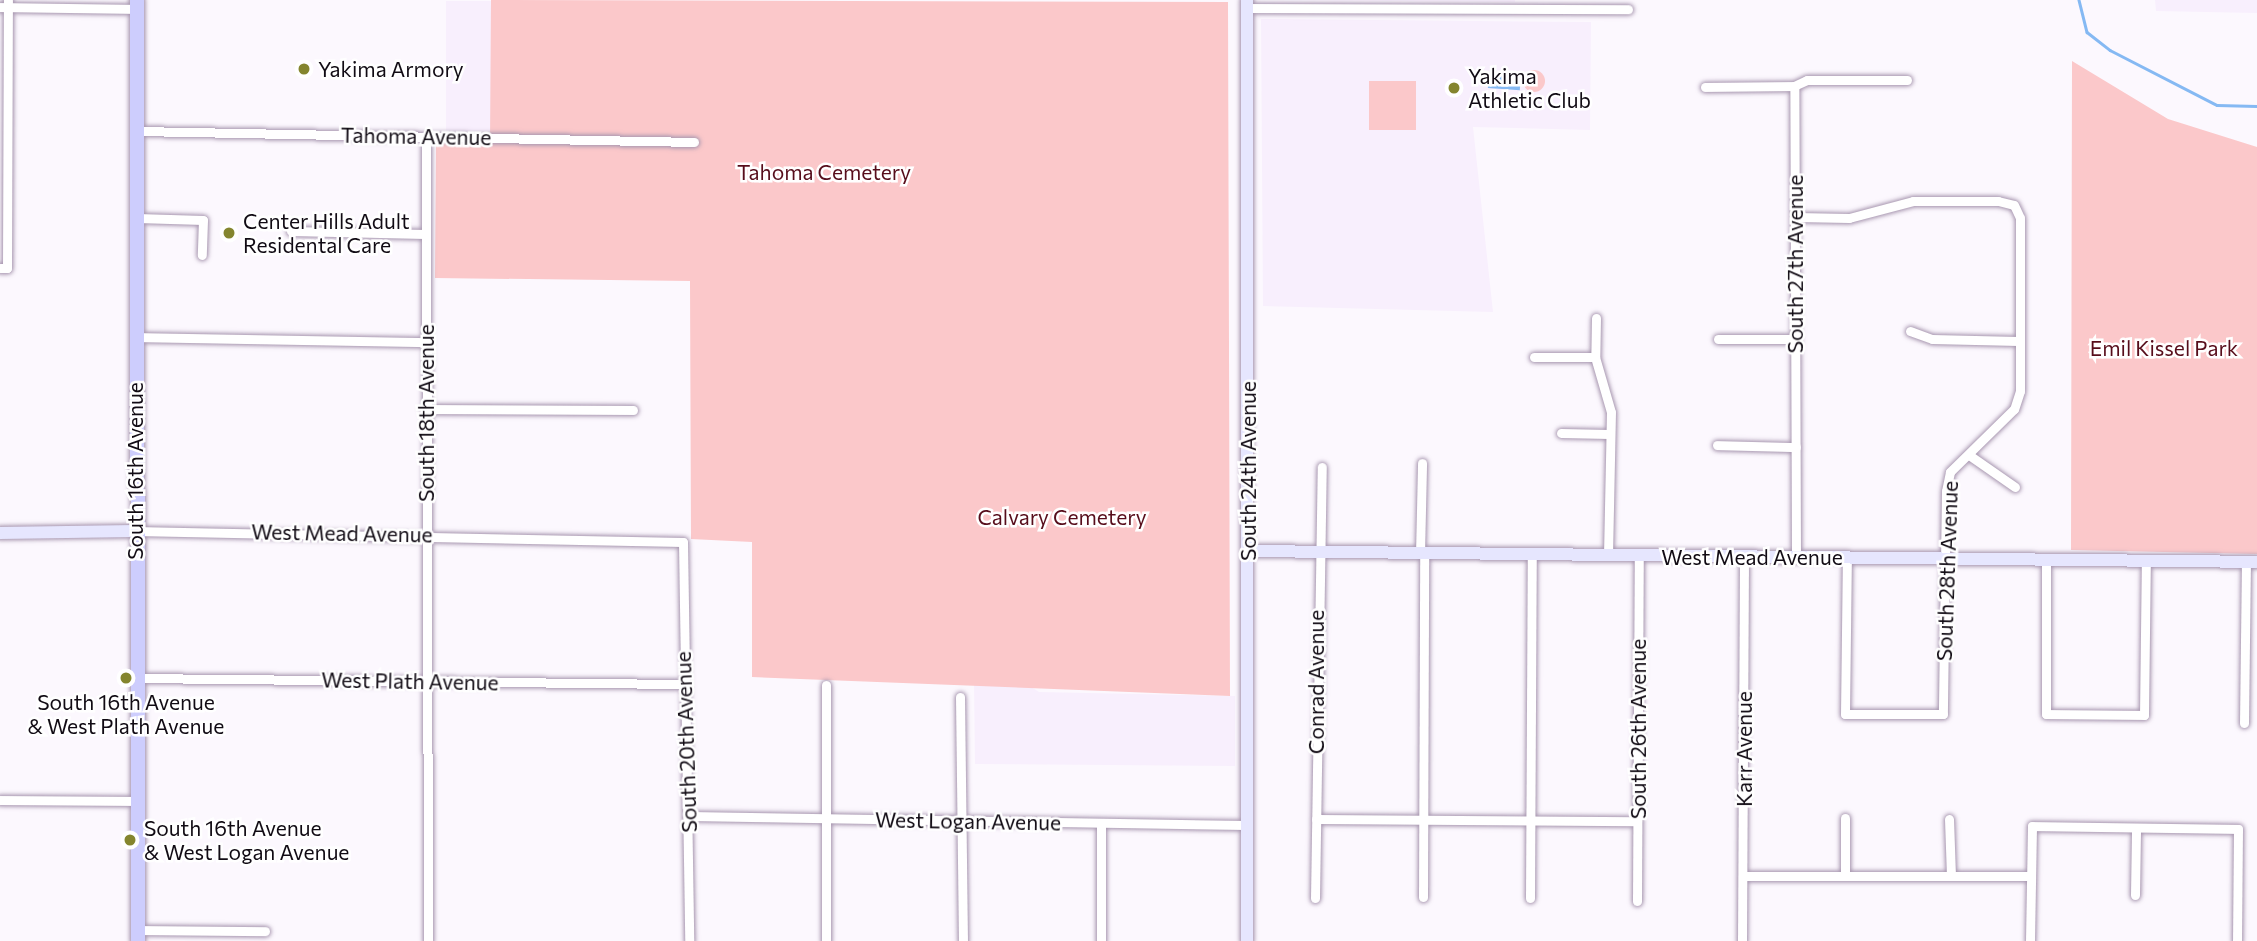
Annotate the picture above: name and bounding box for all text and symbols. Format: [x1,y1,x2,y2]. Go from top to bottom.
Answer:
place label: Yakima Armory [318,56,464,82]
marker: Yakima Armory [296,61,312,77]
place label: Yakima Athletic Club [1468,63,1591,113]
marker: Yakima Athletic Club [1446,80,1462,96]
street label: Tahoma Avenue [341,122,491,150]
park label: Tahoma Cemetery [737,159,911,185]
street label: South 27th Avenue [1782,175,1808,353]
place label: Center Hills Adult Residental Care [243,208,410,258]
marker: Center Hills Adult Residental Care [221,225,237,241]
street label: South 18th Avenue [413,324,439,502]
park label: Emil Kissel Park [2090,335,2238,361]
street label: South 24th Avenue [1235,381,1261,561]
street label: South 16th Avenue [122,382,148,560]
street label: South 28th Avenue [1931,480,1963,662]
park label: Calvary Cemetery [977,504,1147,530]
street label: West Mead Avenue [251,519,433,547]
street label: West Mead Avenue [1661,544,1843,570]
street label: Conrad Avenue [1303,610,1329,754]
street label: South 26th Avenue [1625,639,1651,819]
street label: South 20th Avenue [670,651,702,833]
street label: West Plath Avenue [321,667,499,695]
marker: South 16th Avenue & West Plath Avenue [118,670,134,686]
place label: South 16th Avenue & West Plath Avenue [28,689,224,739]
street label: Karr Avenue [1731,691,1757,807]
street label: West Logan Avenue [875,807,1061,835]
place label: South 16th Avenue & West Logan Avenue [144,815,349,865]
marker: South 16th Avenue & West Logan Avenue [122,832,138,848]

